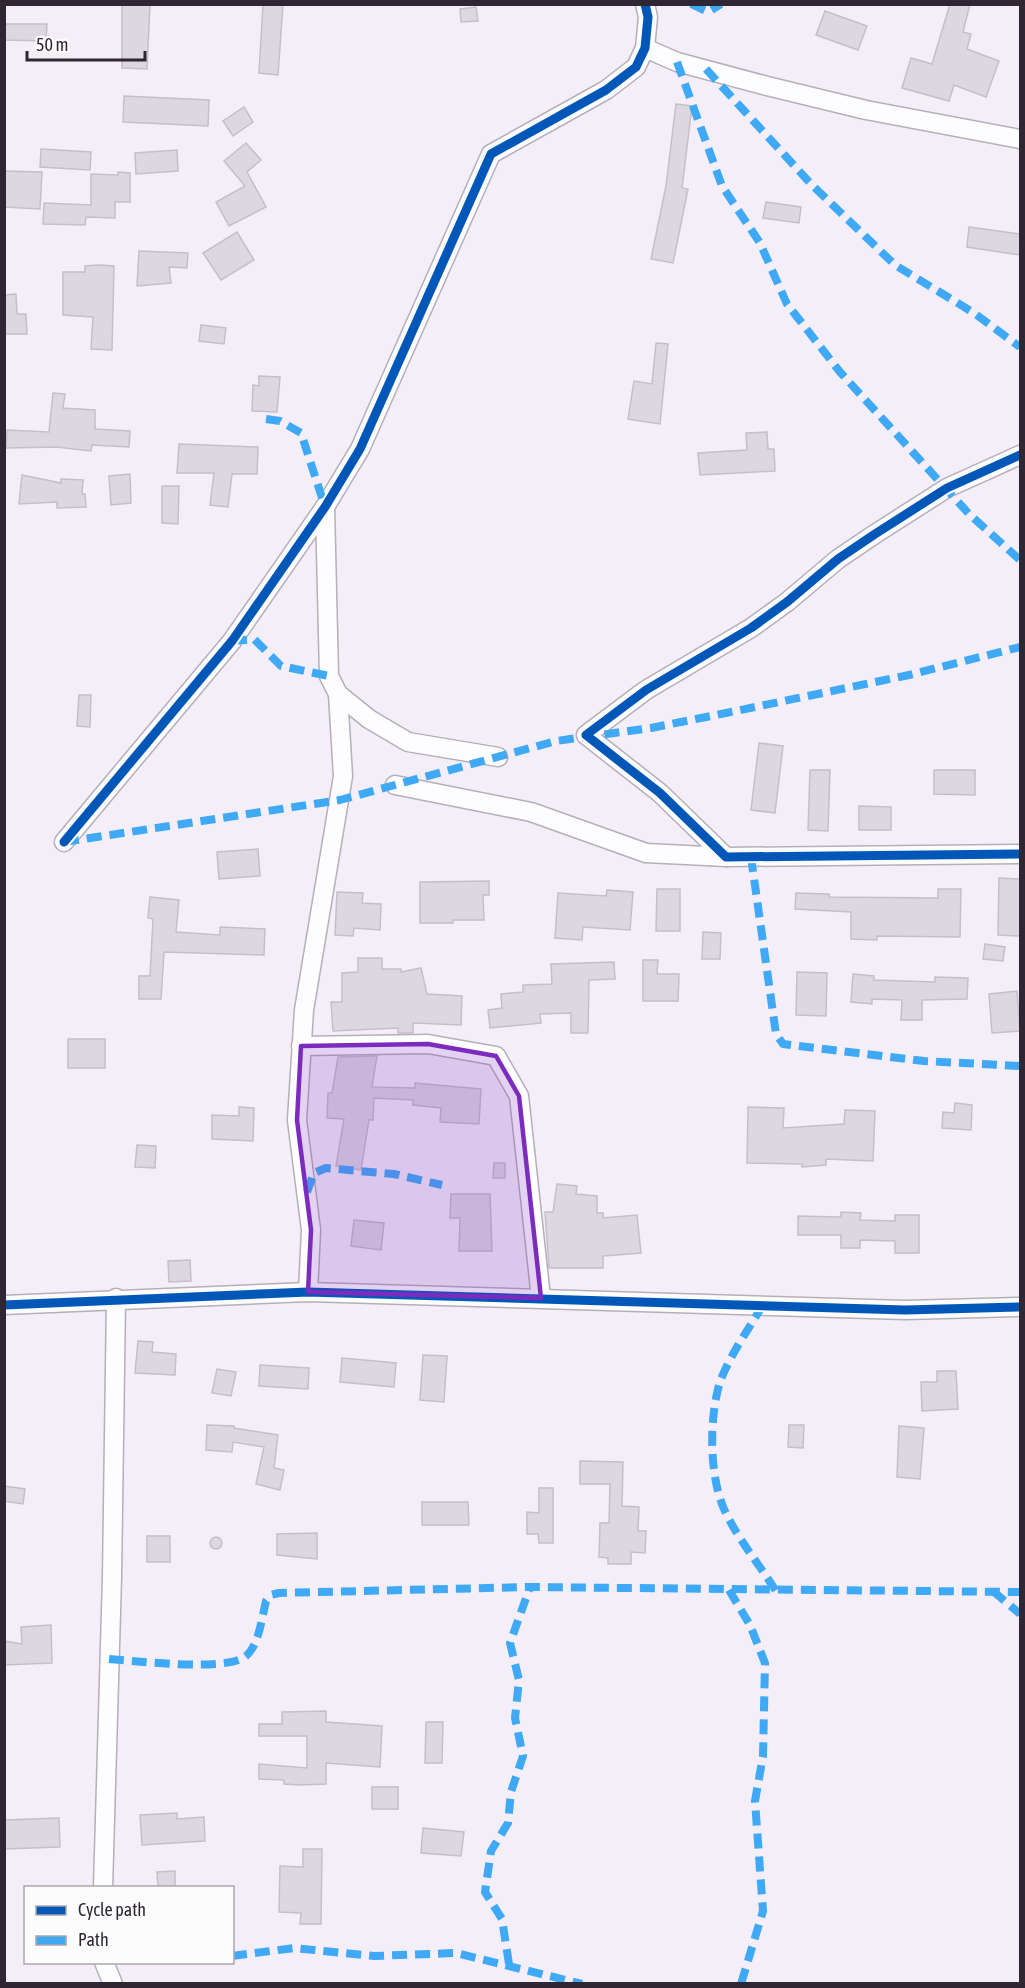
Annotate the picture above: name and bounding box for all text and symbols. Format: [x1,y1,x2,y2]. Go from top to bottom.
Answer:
scale bar [27,24,146,62]
text: 50 m [36,34,68,55]
legend [24,1886,234,1964]
text: Cycle path [78,1899,146,1920]
text: Path [78,1929,109,1950]

